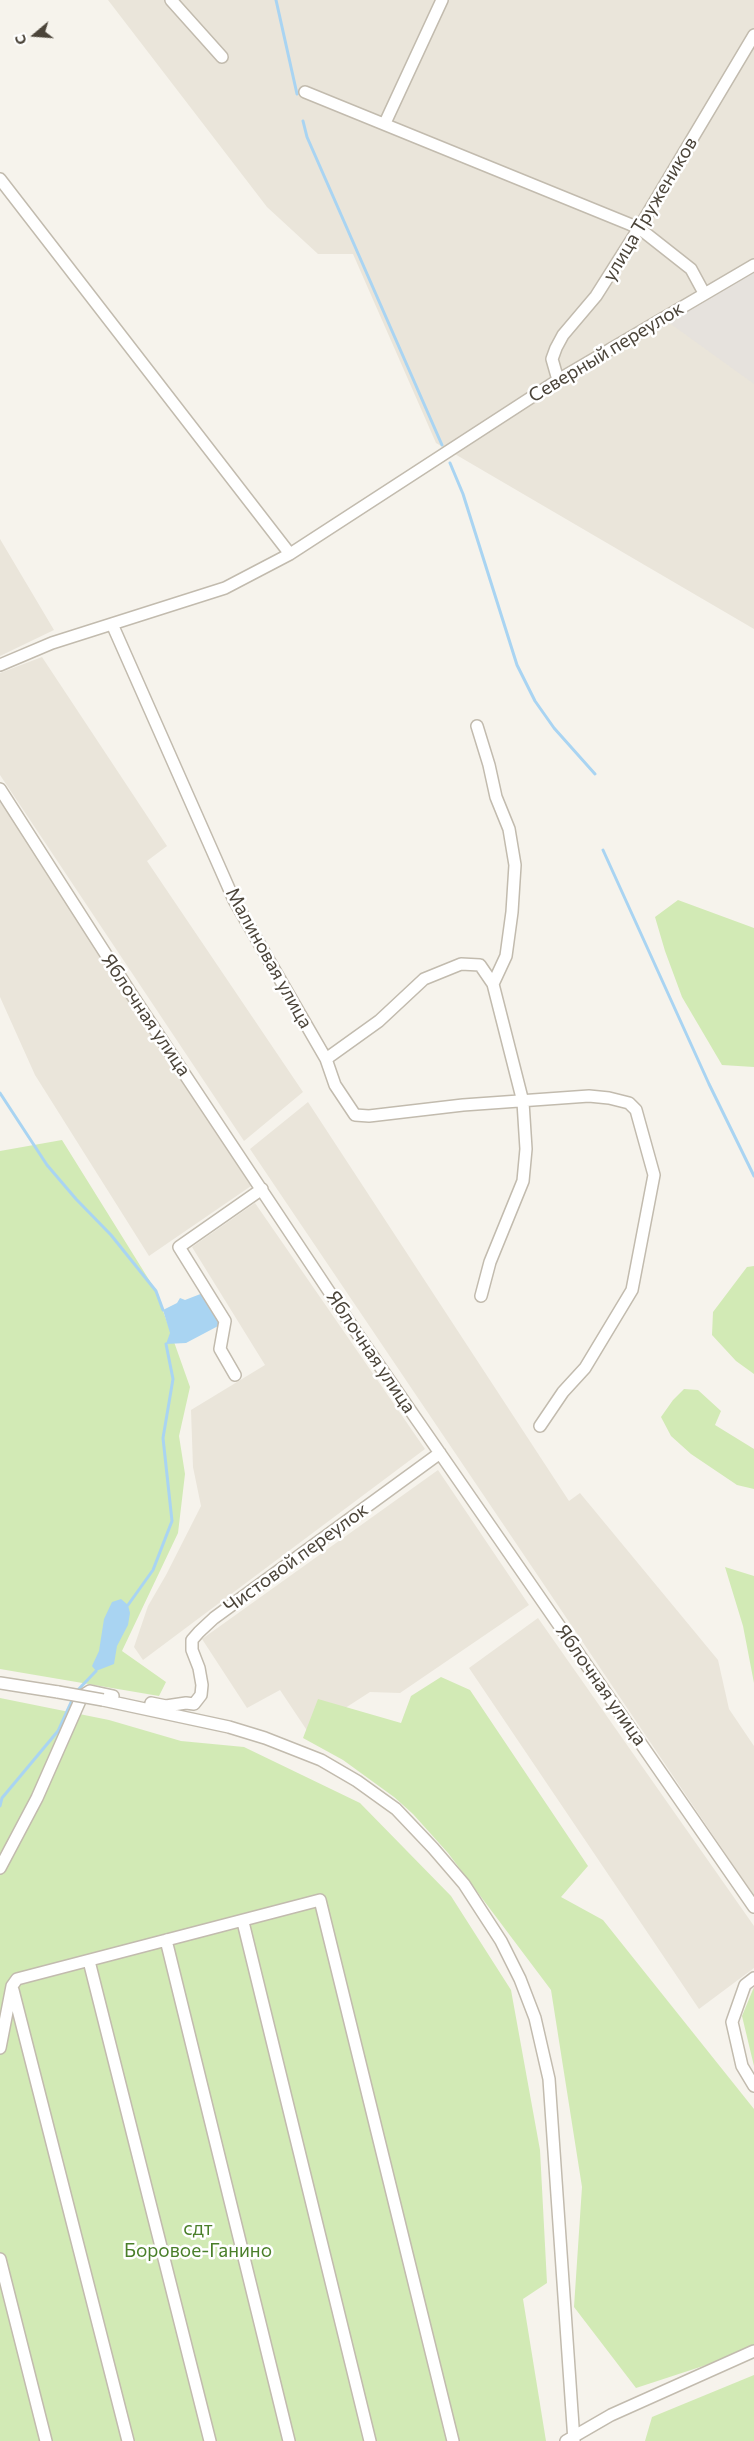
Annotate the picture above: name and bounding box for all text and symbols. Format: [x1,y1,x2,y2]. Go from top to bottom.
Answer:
north arrow [10,10,60,60]
text: С [11,33,30,47]
street label: улица Тружеников [598,133,702,285]
street label: Северный переулок [524,297,688,407]
street label: Малиновая улица [221,884,317,1032]
street label: Яблочная улица [97,949,195,1081]
street label: Яблочная улица [322,1286,420,1418]
street label: Чистовой переулок [219,1498,373,1618]
street label: Яблочная улица [551,1620,651,1750]
park label: сдт Боровое-Ганино [124,2218,272,2262]

